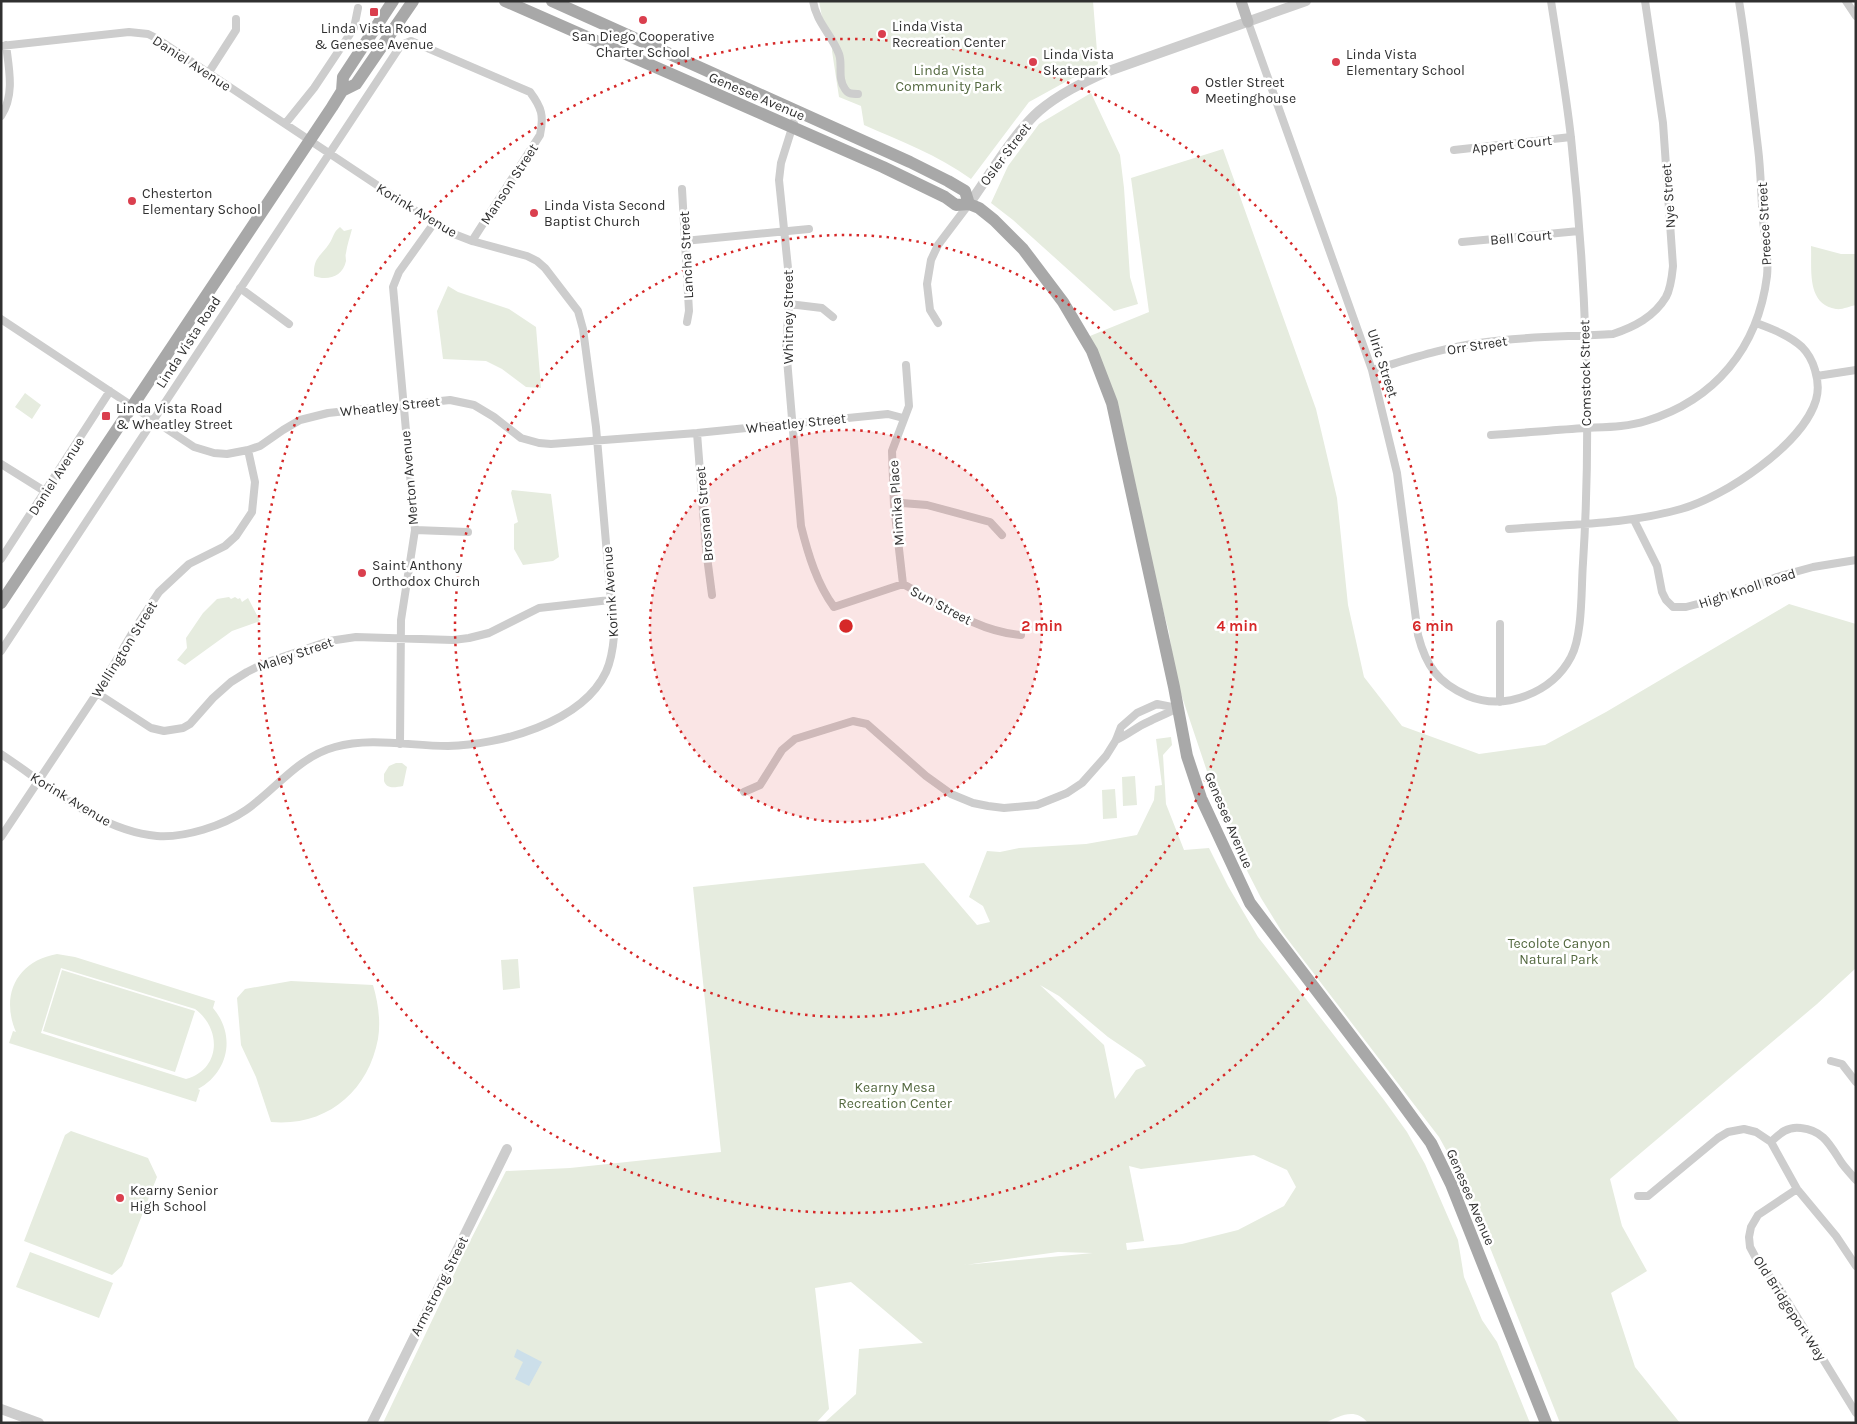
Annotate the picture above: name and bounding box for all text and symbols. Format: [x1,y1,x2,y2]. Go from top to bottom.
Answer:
marker: Linda Vista Road & Genesee Avenue [368,6,380,18]
marker: San Diego Cooperative Charter School [637,14,649,26]
place label: Linda Vista Recreation Center [892,18,1006,51]
place label: Linda Vista Road & Genesee Avenue [314,20,434,53]
place label: San Diego Cooperative Charter School [571,28,715,61]
marker: Linda Vista Recreation Center [876,28,888,40]
street label: Daniel Avenue [149,32,234,95]
place label: Linda Vista Skatepark [1043,46,1114,79]
place label: Linda Vista Elementary School [1346,46,1465,79]
marker: Linda Vista Skatepark [1027,56,1039,68]
marker: Linda Vista Elementary School [1330,56,1342,68]
park label: Linda Vista Community Park [895,62,1003,95]
street label: Genesee Avenue [706,69,808,124]
place label: Ostler Street Meetinghouse [1205,74,1296,107]
marker: Ostler Street Meetinghouse [1189,84,1201,96]
street label: Osler Street [976,120,1035,189]
street label: Appert Court [1471,132,1553,157]
street label: Manson Street [477,141,542,228]
street label: Nye Street [1658,163,1679,229]
street label: Korink Avenue [373,180,460,241]
street label: Preece Street [1754,182,1775,266]
place label: Chesterton Elementary School [142,185,261,218]
marker: Chesterton Elementary School [126,195,138,207]
place label: Linda Vista Second Baptist Church [544,197,665,230]
marker: Linda Vista Second Baptist Church [528,207,540,219]
street label: Lancha Street [676,211,697,299]
street label: Bell Court [1489,226,1553,249]
street label: Whitney Street [780,270,797,364]
street label: Linda Vista Road [152,293,225,392]
street label: Comstock Street [1576,320,1595,426]
street label: Ulric Street [1363,327,1402,400]
street label: Orr Street [1446,332,1508,359]
street label: Wheatley Street [339,393,441,420]
place label: Linda Vista Road & Wheatley Street [116,400,233,433]
marker: Linda Vista Road & Wheatley Street [100,410,112,422]
street label: Wheatley Street [745,410,847,437]
street label: Merton Avenue [397,430,422,526]
street label: Daniel Avenue [25,434,88,519]
street label: Mimika Place [885,459,908,546]
street label: Brosnan Street [692,466,717,562]
street label: Korink Avenue [599,546,622,638]
place label: Saint Anthony Orthodox Church [372,557,480,590]
street label: High Knoll Road [1696,565,1798,612]
marker: Saint Anthony Orthodox Church [356,567,368,579]
street label: Sun Street [907,582,974,629]
street label: Wellington Street [88,598,161,701]
centre of rings [837,617,855,635]
text: 2 min [1021,617,1063,635]
text: 4 min [1216,617,1258,635]
text: 6 min [1412,617,1454,635]
street label: Maley Street [255,634,335,675]
street label: Korink Avenue [27,769,114,830]
street label: Genesee Avenue [1201,769,1256,871]
park label: Tecolote Canyon Natural Park [1508,935,1610,968]
park label: Kearny Mesa Recreation Center [838,1079,953,1112]
street label: Genesee Avenue [1443,1146,1498,1248]
place label: Kearny Senior High School [130,1182,219,1215]
marker: Kearny Senior High School [114,1192,126,1204]
street label: Armstrong Street [407,1234,472,1339]
street label: Old Bridgeport Way [1749,1253,1830,1364]

